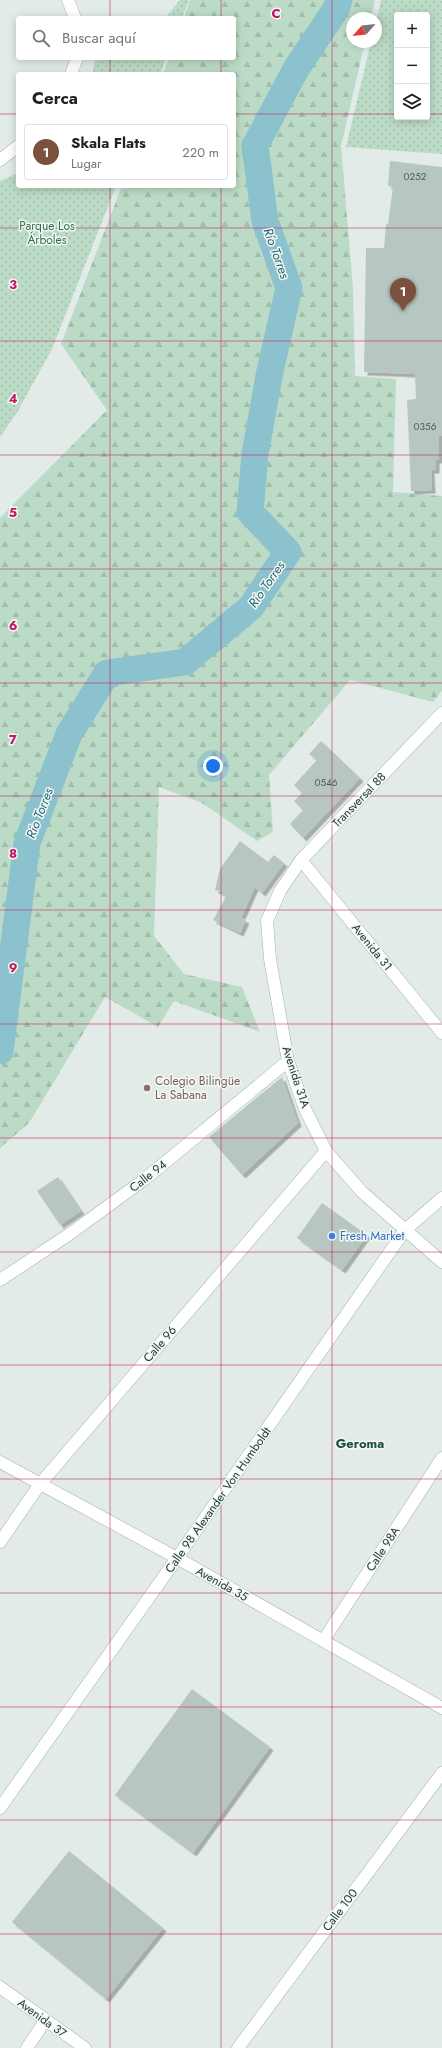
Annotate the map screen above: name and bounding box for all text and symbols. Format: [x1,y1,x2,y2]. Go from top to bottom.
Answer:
text: C [271,4,281,23]
north arrow [346,12,382,48]
map controls [394,12,430,120]
button: + [394,12,430,48]
search box [16,16,236,60]
icon: search [30,27,52,49]
text: Buscar aquí [62,27,136,49]
button: − [394,48,430,84]
button: layers [394,84,430,120]
text: Cerca [32,86,78,110]
text: Skala Flats [71,132,146,154]
text: 1 [43,143,49,162]
text: 220 m [182,143,219,162]
text: Lugar [71,154,102,173]
house number: 0252 [403,169,427,184]
park label: Parque Los Árboles [19,217,75,249]
water label: Río Torres [259,225,295,282]
text: 3 [9,275,17,294]
pin: 1 [390,278,416,311]
text: 4 [8,389,18,408]
house number: 0356 [414,419,437,434]
text: 5 [9,503,17,522]
water label: Río Torres [244,557,290,611]
text: 6 [9,616,18,635]
text: 7 [9,730,17,749]
your location [203,756,223,776]
street label: Transversal 88 [328,768,390,832]
house number: 0546 [314,775,338,790]
water label: Río Torres [21,784,58,841]
text: 8 [9,844,17,863]
street label: Avenida 31 [347,920,397,974]
text: 9 [9,958,18,977]
street label: Avenida 31A [278,1044,314,1110]
place label: Colegio Bilingüe La Sabana [155,1072,240,1104]
marker: Colegio Bilingüe La Sabana [142,1083,152,1093]
street label: Calle 94 [125,1156,171,1196]
place label: Fresh Market [340,1227,405,1245]
marker: Fresh Market [327,1231,337,1241]
street label: Calle 96 [139,1322,181,1366]
street label: Calle 98 Alexander Von Humboldt [161,1423,275,1577]
district label: Geroma [336,1434,384,1453]
street label: Calle 98A [362,1523,404,1575]
street label: Avenida 35 [192,1562,252,1606]
street label: Calle 100 [318,1885,362,1935]
street label: Avenida 37 [14,1994,71,2042]

